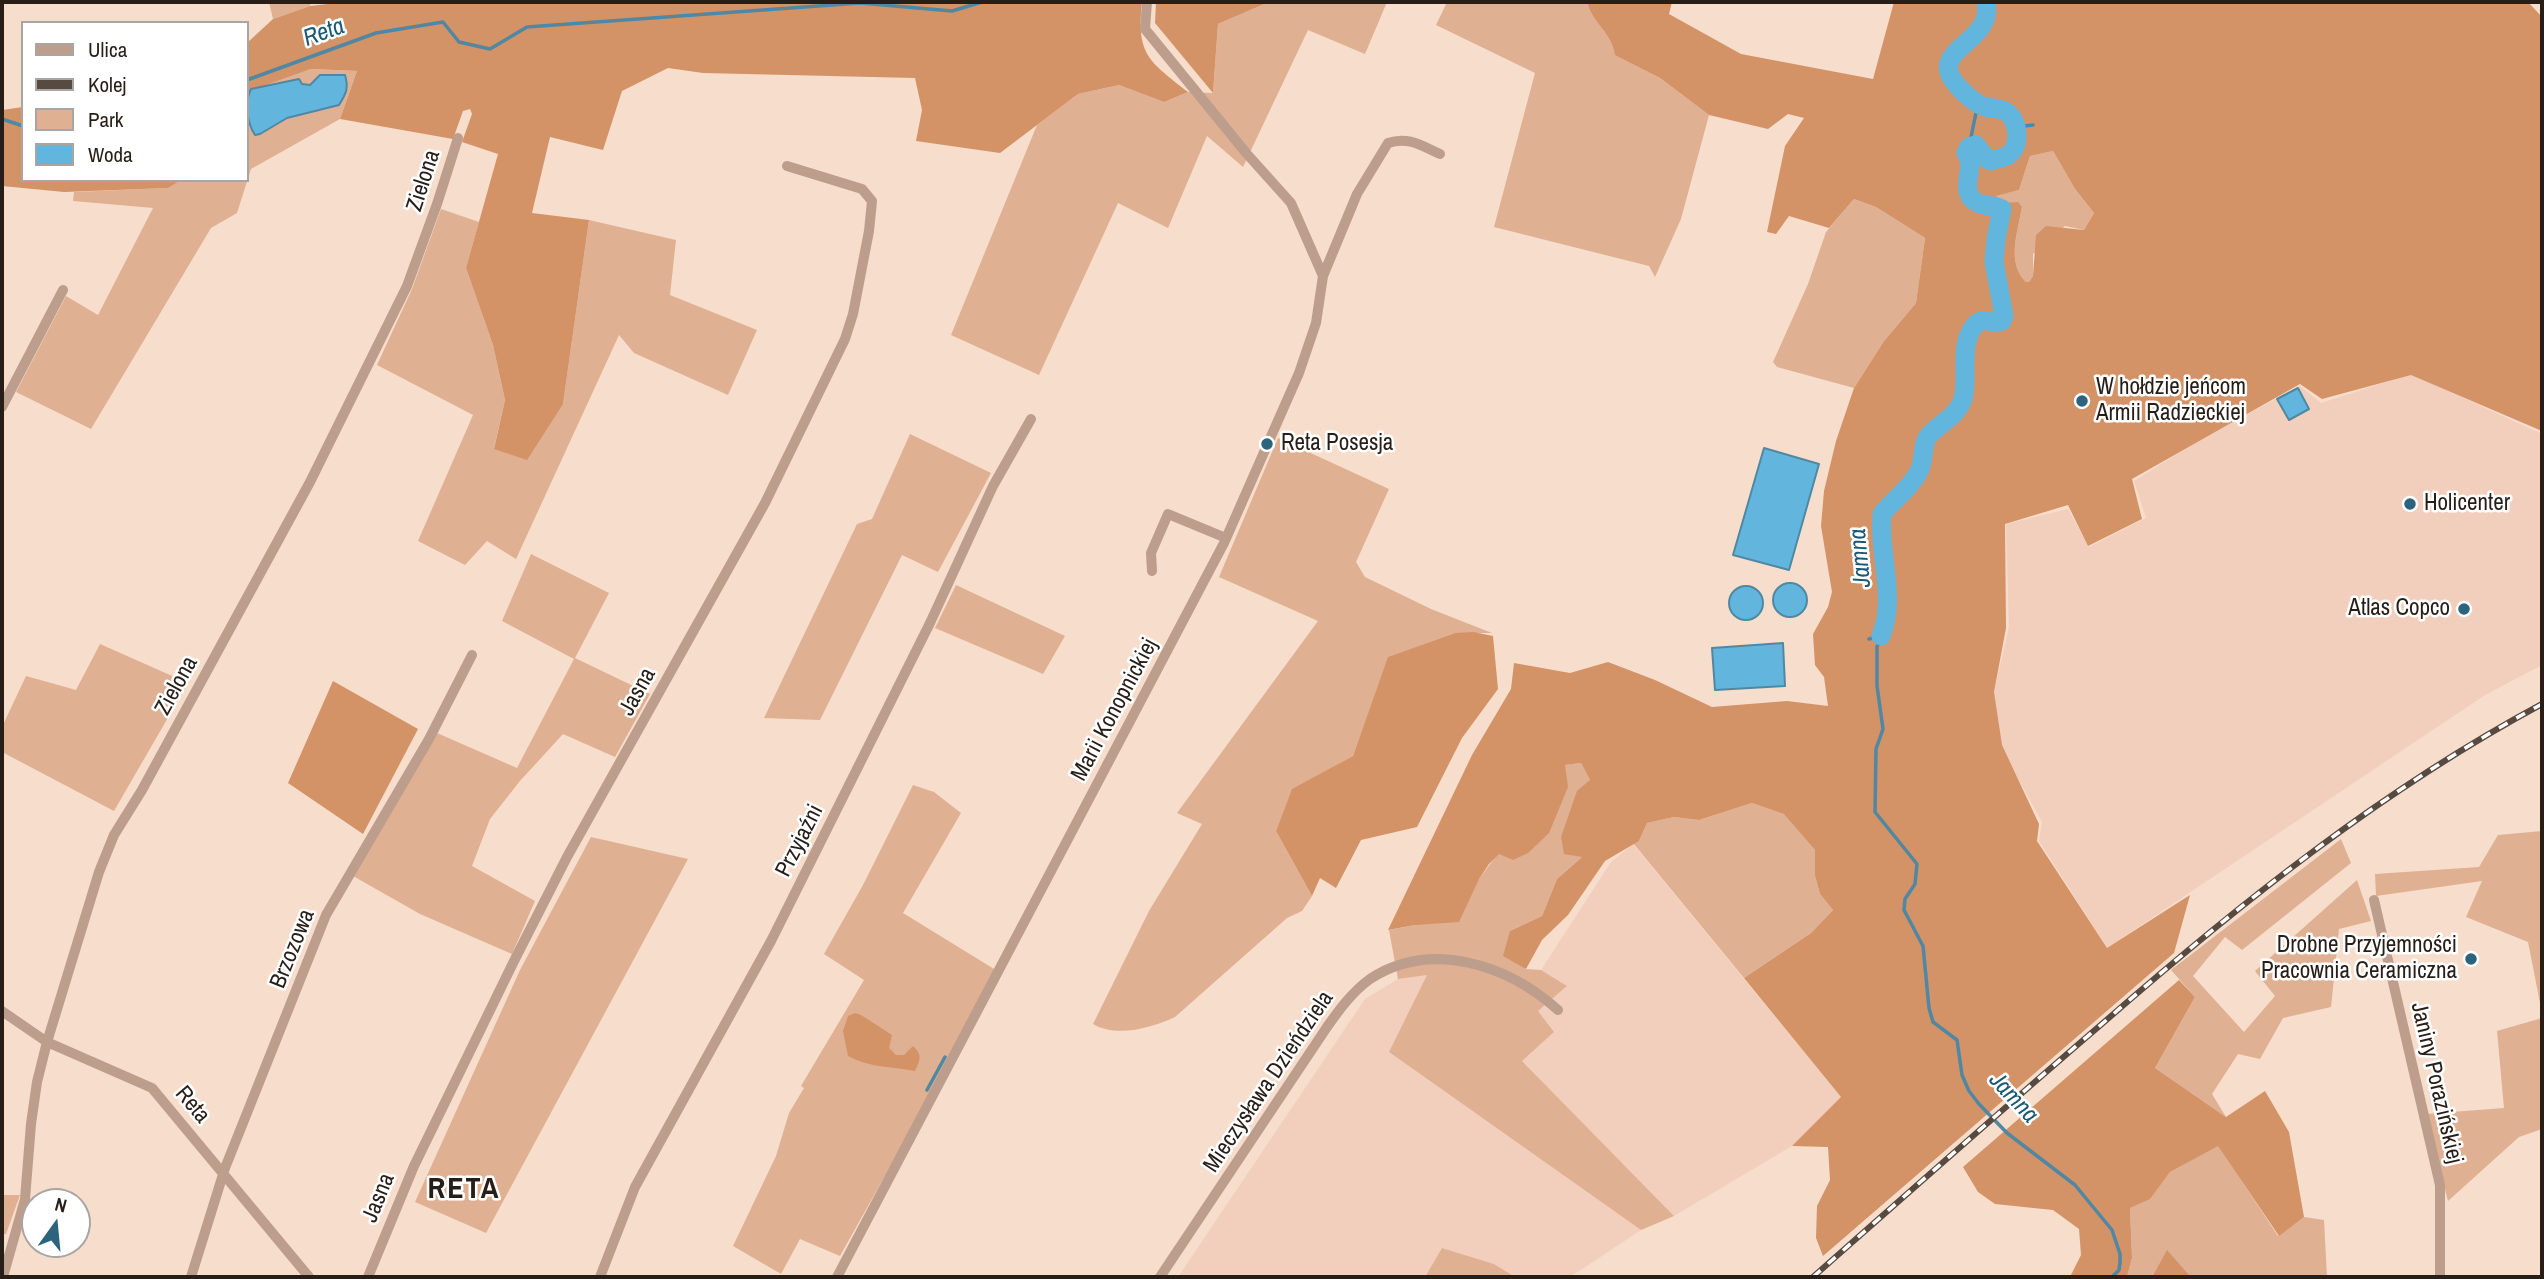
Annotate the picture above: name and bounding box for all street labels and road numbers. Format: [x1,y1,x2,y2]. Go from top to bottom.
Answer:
street label: Zielona [401,147,447,215]
street label: Marii Konopnickiej [1066,634,1164,786]
street label: Zielona [150,652,204,720]
street label: Jasna [614,663,662,721]
street label: Przyjaźni [770,800,830,882]
street label: Brzozowa [265,905,321,993]
street label: Mieczysława Dzieńdziela [1198,986,1340,1178]
street label: Janiny Porazińskiej [2404,1000,2468,1166]
street label: Reta [169,1081,215,1129]
street label: Jasna [357,1170,401,1226]

